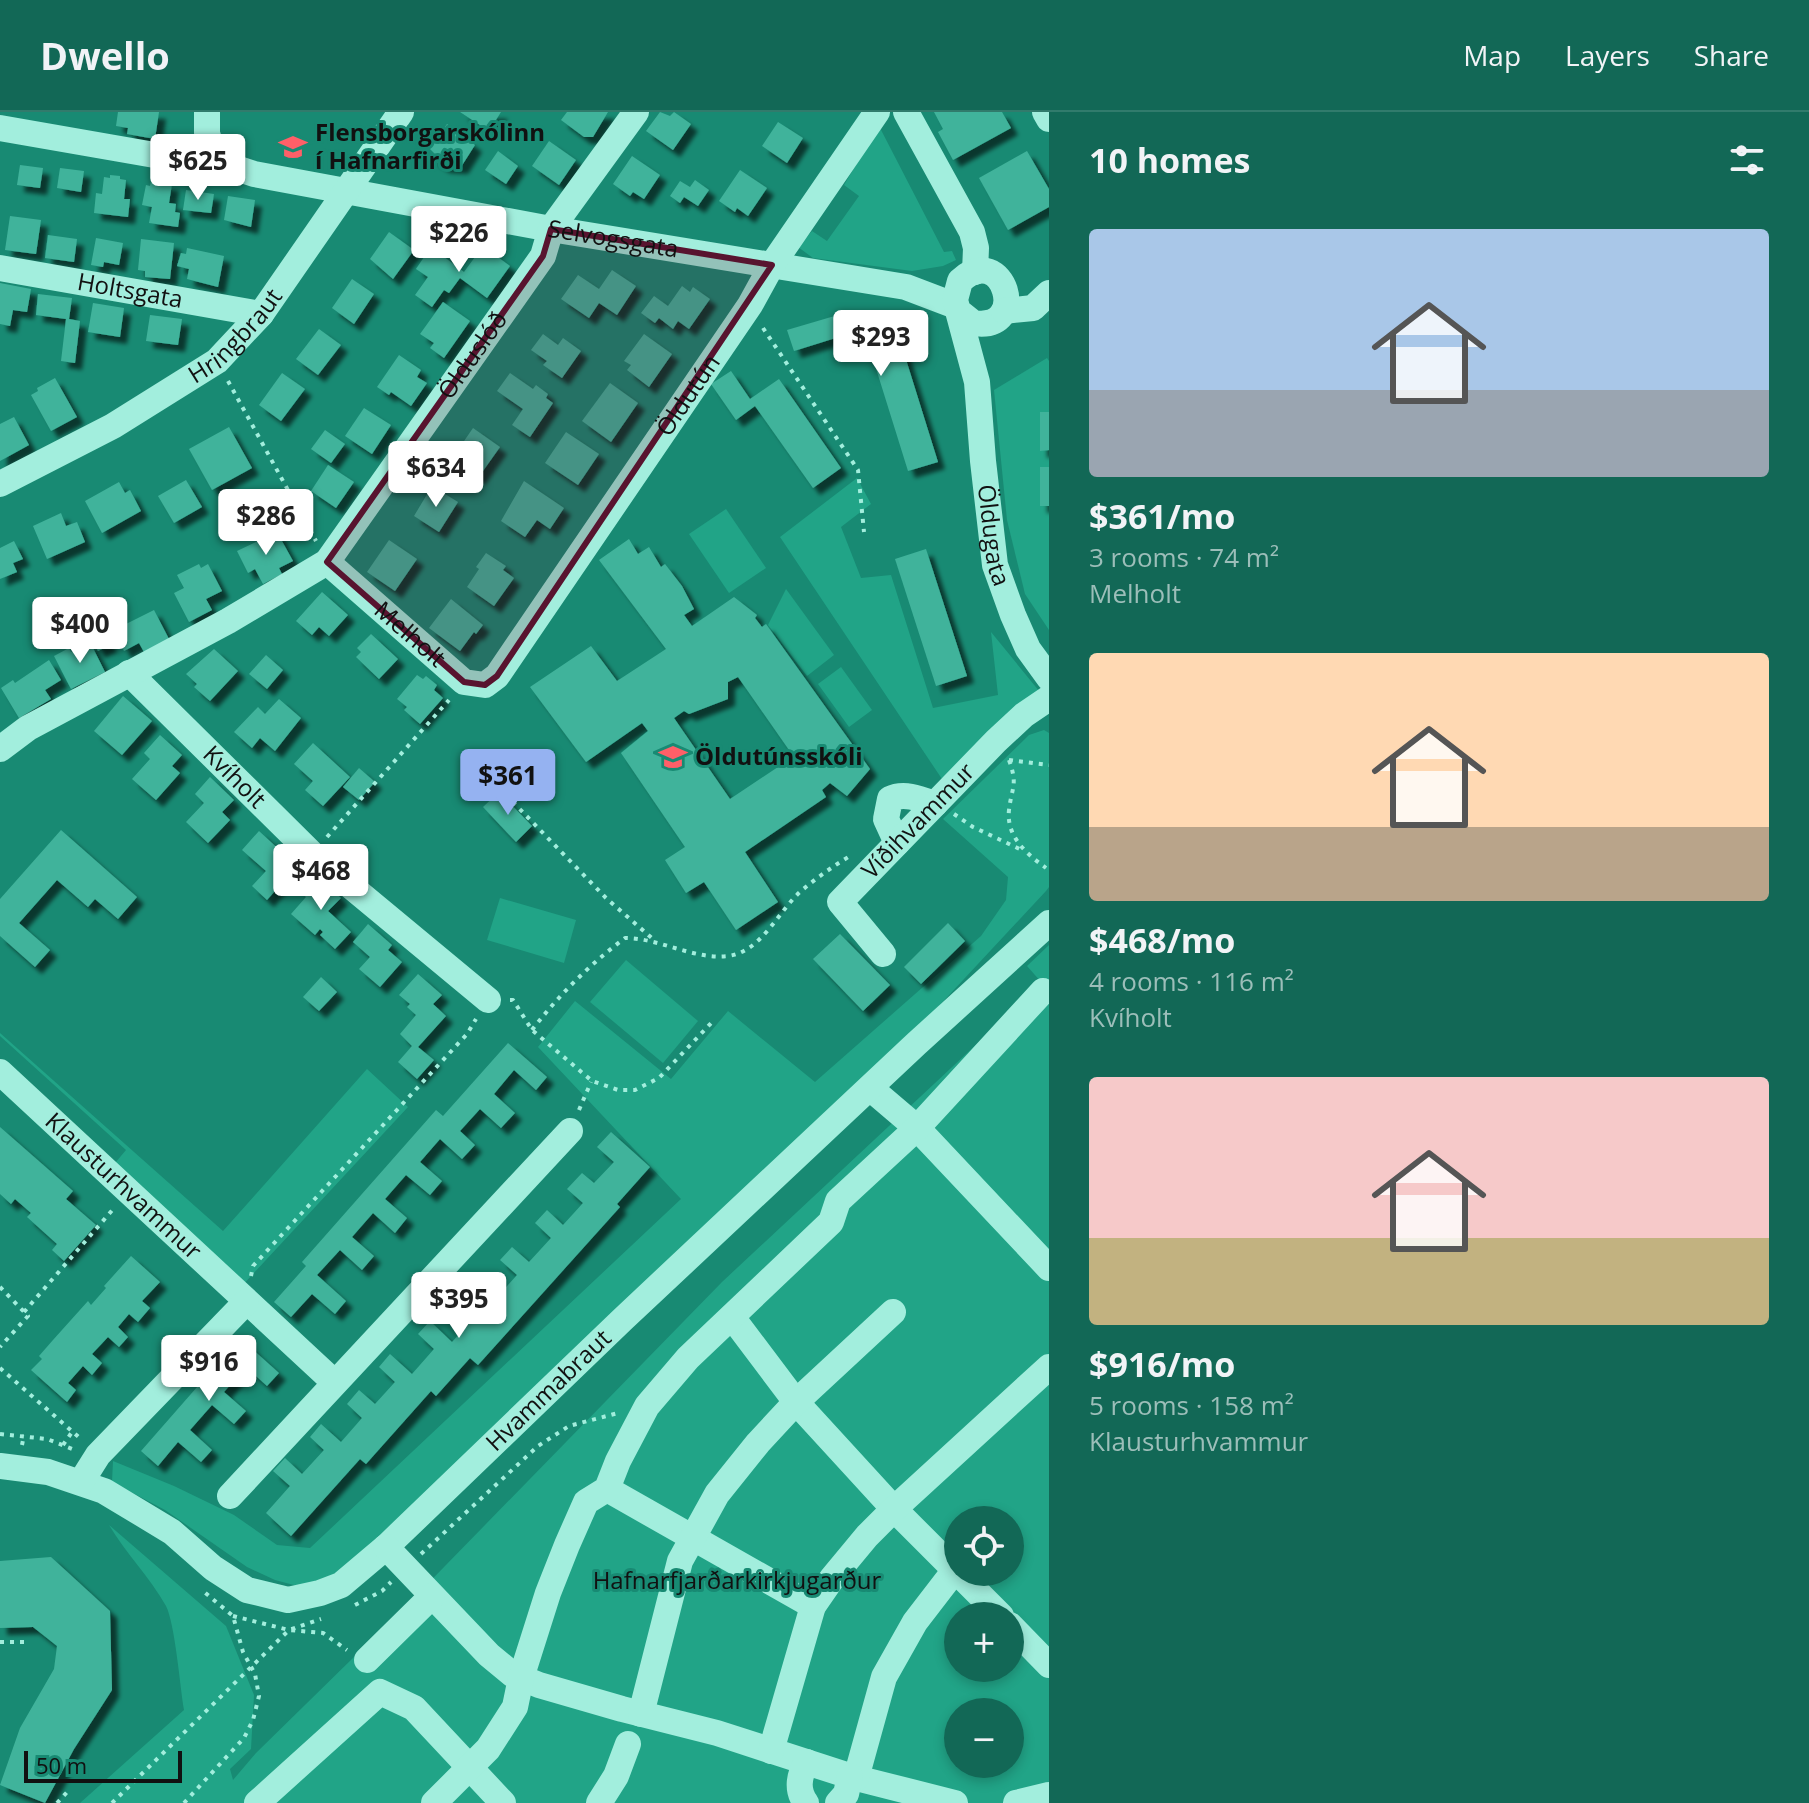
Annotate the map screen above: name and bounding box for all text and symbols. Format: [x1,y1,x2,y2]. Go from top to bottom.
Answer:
text: Dwello [40,29,170,81]
text: Map [1463,36,1521,74]
text: Layers [1565,36,1650,74]
text: Share [1694,36,1769,74]
place label: Flensborgarskólinn í Hafnarfirði [315,115,545,176]
school or university icon: Flensborgarskólinn í Hafnarfirði [278,132,308,162]
pin: $625 [151,134,245,202]
text: 10 homes [1089,137,1250,183]
icon: filters [1725,138,1769,182]
text: $625 [168,142,228,178]
pin: $226 [412,206,506,274]
street label: Selvogsgata [546,211,681,265]
text: $226 [429,214,489,250]
street label: Holtsgata [75,264,186,315]
street label: Hringbraut [181,281,289,390]
icon: home [1357,281,1501,425]
street label: Ölduslóð [429,304,514,405]
pin: $293 [834,310,928,378]
text: $293 [851,318,911,354]
street label: Öldutún [648,347,727,442]
pin: $634 [389,441,483,509]
text: $634 [406,449,466,485]
street label: Öldugata [971,482,1019,590]
pin: $286 [219,489,313,557]
text: $361/mo [1089,493,1235,539]
text: $286 [236,497,296,533]
text: 3 rooms · 74 m² [1089,539,1279,575]
text: Melholt [1089,575,1181,611]
street label: Melholt [368,593,454,674]
pin: $400 [33,597,127,665]
text: $400 [50,605,110,641]
icon: home [1357,705,1501,849]
street label: Kvíholt [196,737,274,815]
place label: Öldutúnsskóli [695,739,863,772]
school or university icon: Öldutúnsskóli [658,742,688,772]
pin: $361 [461,749,555,817]
street label: Víðihvammur [853,755,981,885]
text: $361 [478,757,538,793]
pin: $468 [274,844,368,912]
text: $468 [291,852,351,888]
text: $468/mo [1089,917,1235,963]
text: 4 rooms · 116 m² [1089,963,1294,999]
text: Kvíholt [1089,999,1172,1035]
street label: Klausturhvammur [39,1104,210,1266]
icon: home [1357,1129,1501,1273]
pin: $395 [412,1272,506,1340]
text: $395 [429,1280,489,1316]
street label: Hvammabraut [478,1321,617,1457]
pin: $916 [162,1335,256,1403]
text: $916/mo [1089,1341,1235,1387]
text: $916 [179,1343,239,1379]
text: 5 rooms · 158 m² [1089,1387,1294,1423]
text: Klausturhvammur [1089,1423,1308,1459]
map controls [944,1506,1024,1778]
button: locate [944,1506,1024,1586]
park label: Hafnarfjarðarkirkjugarður [593,1563,882,1596]
button: + [944,1602,1024,1682]
button: − [944,1698,1024,1778]
scale bar [24,1747,182,1783]
text: 50 m [36,1750,87,1780]

